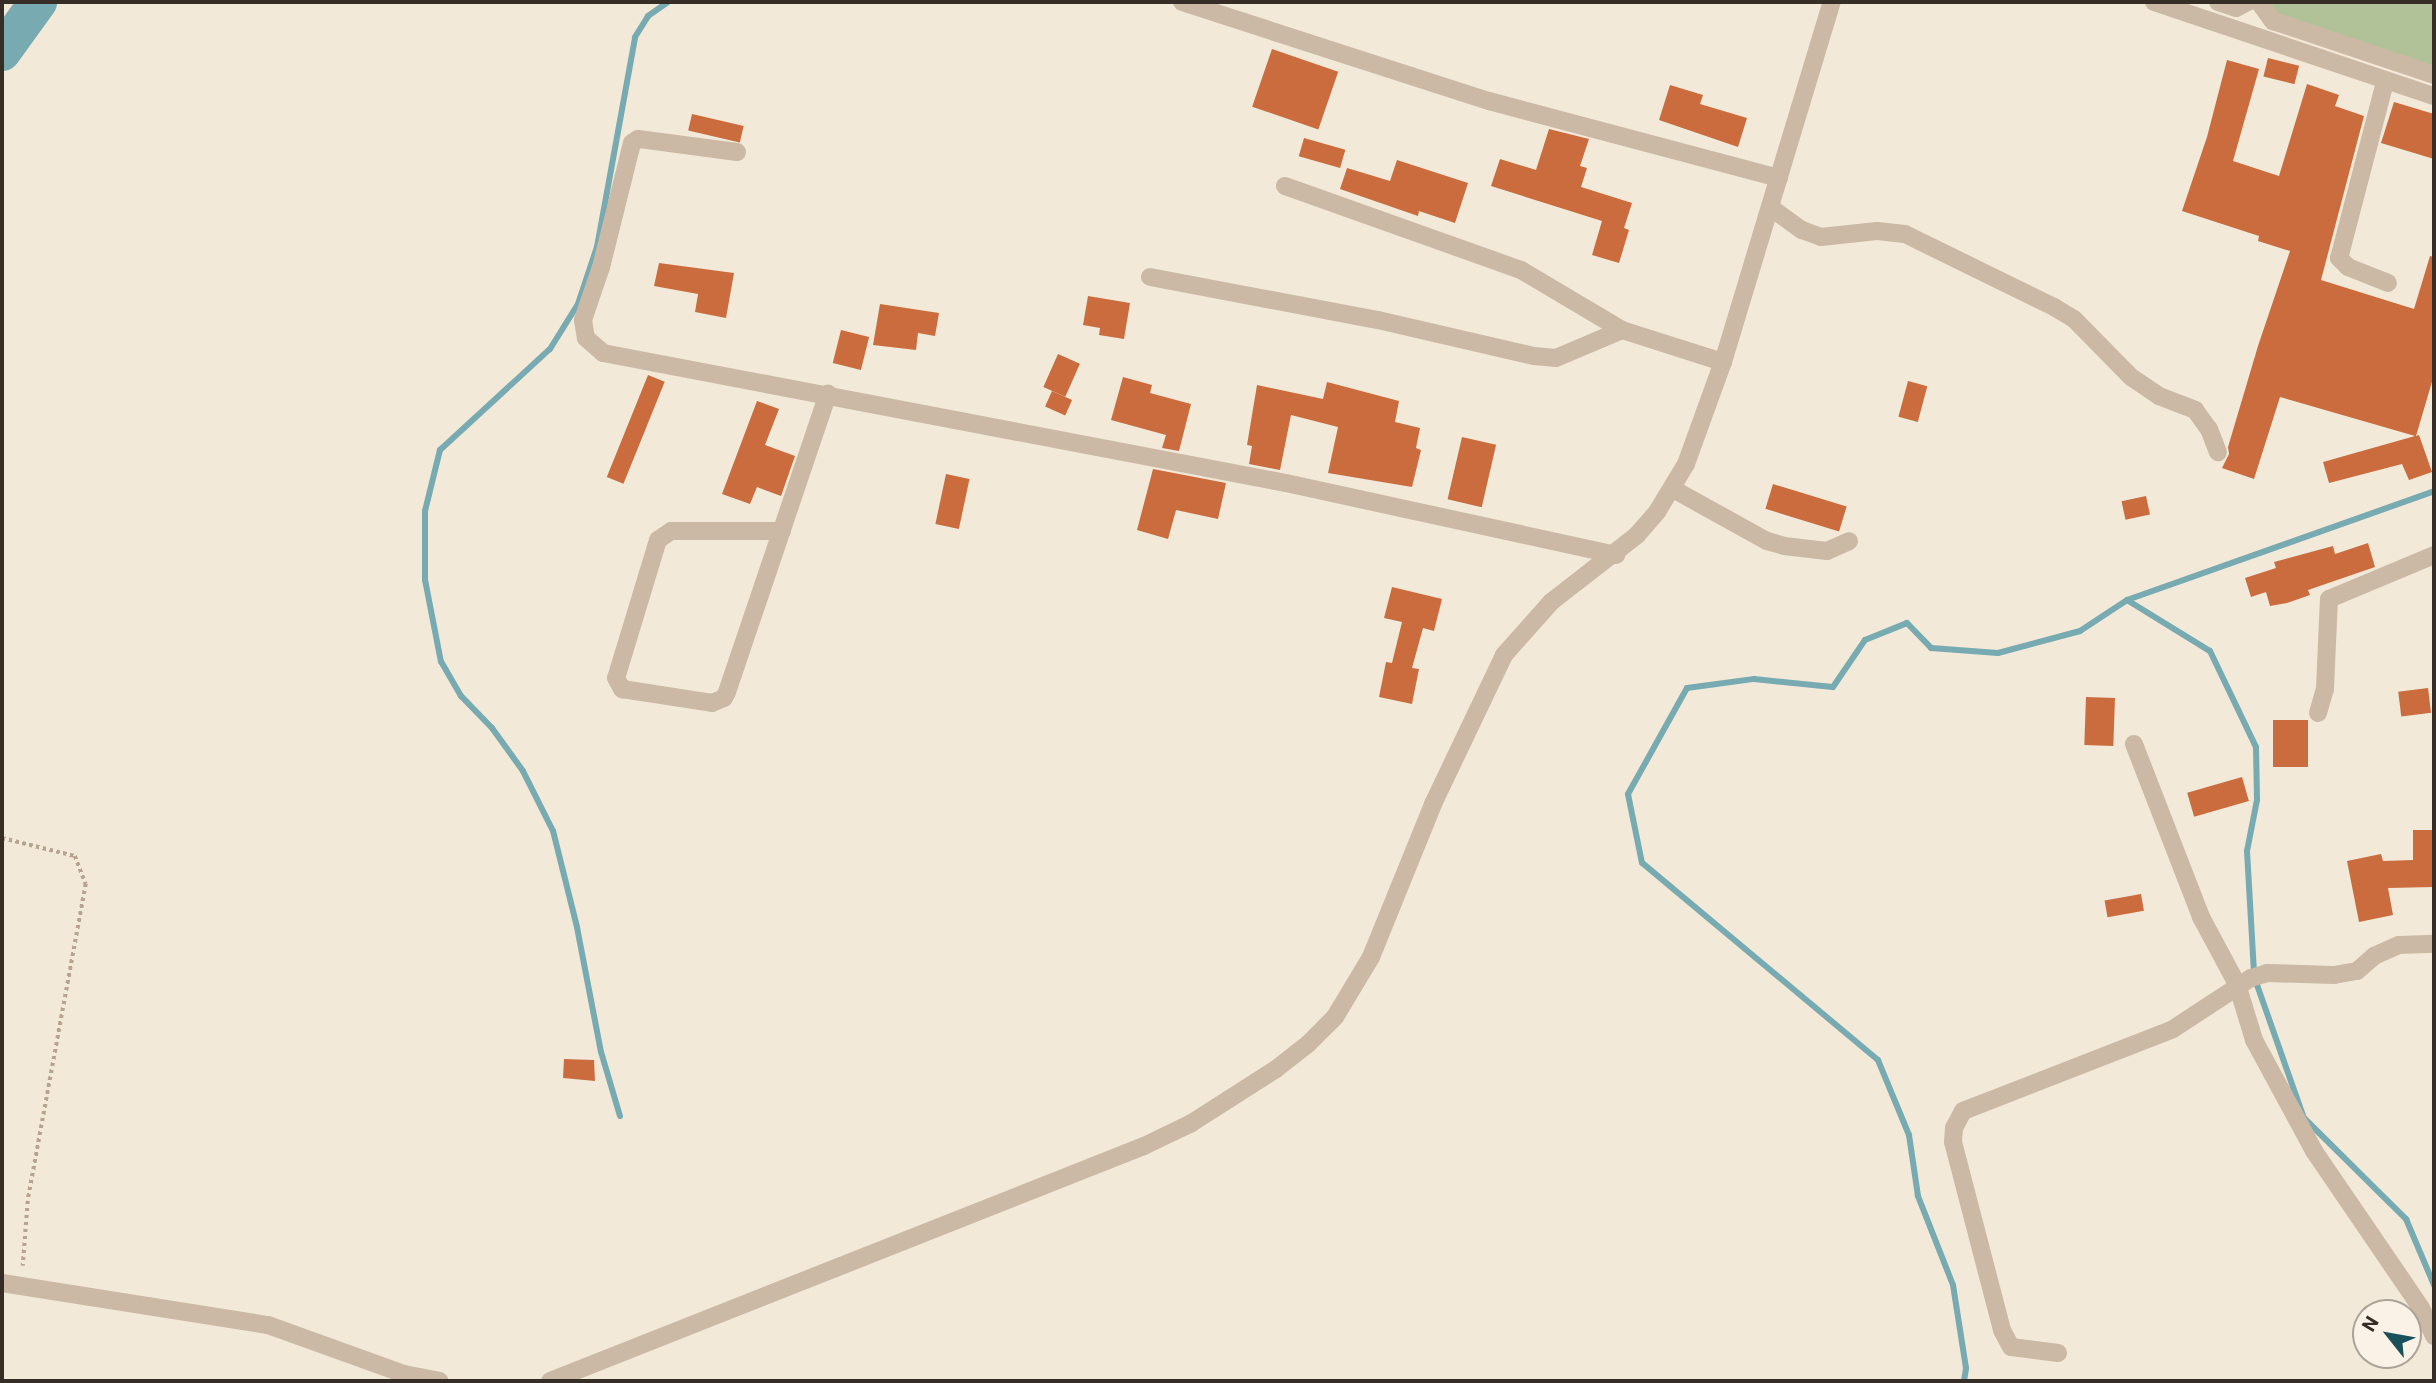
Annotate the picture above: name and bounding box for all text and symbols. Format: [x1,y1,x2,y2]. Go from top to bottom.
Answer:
north arrow [2352,1299,2422,1369]
text: N [2357,1312,2384,1336]

